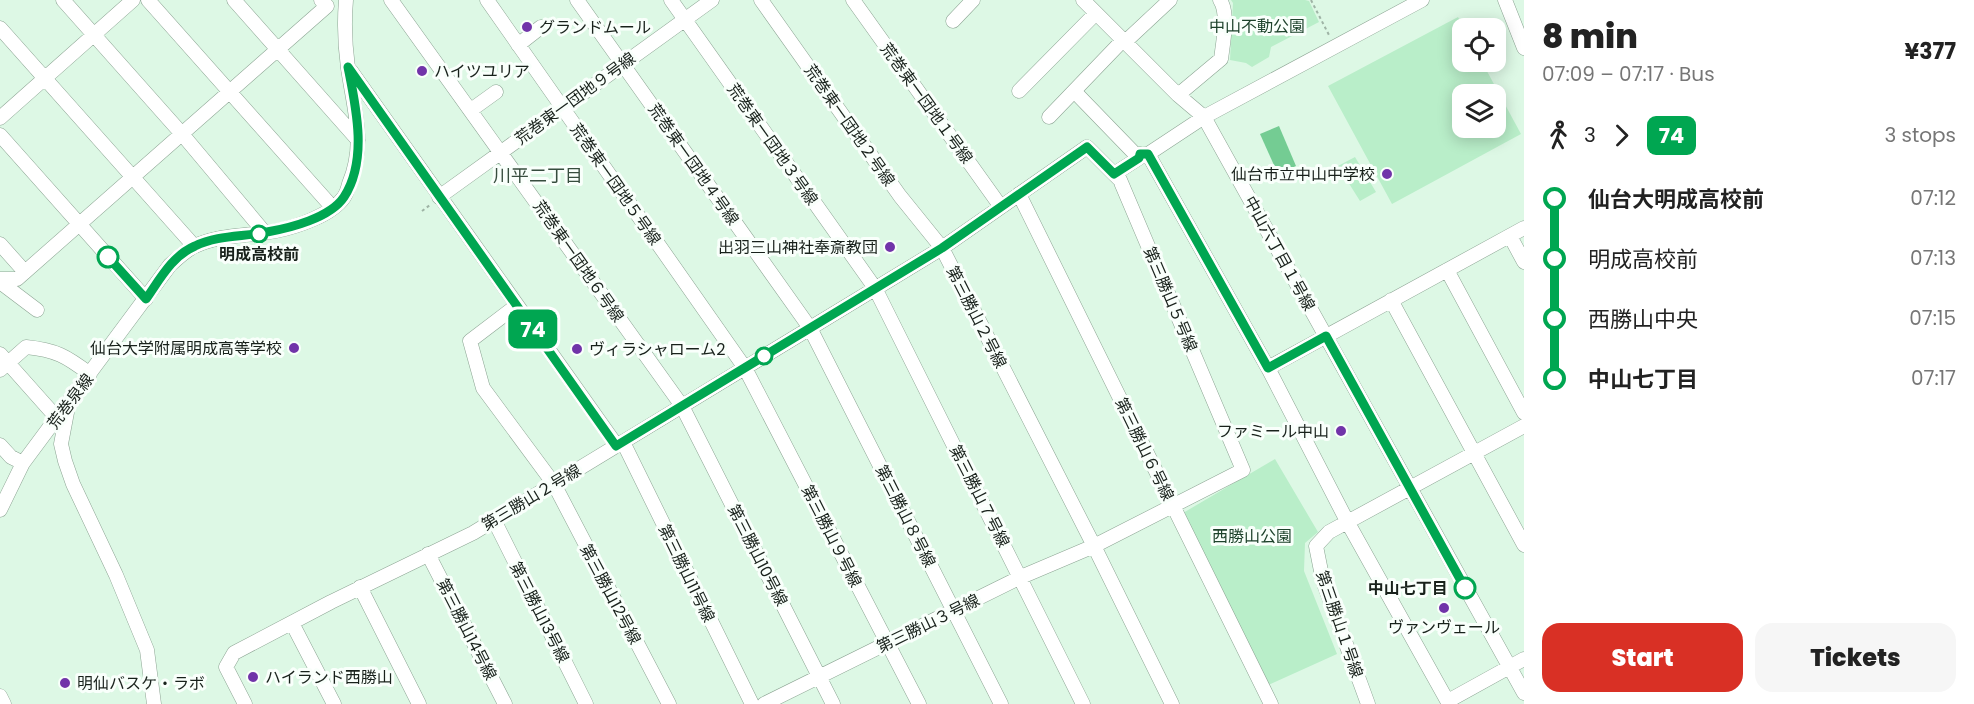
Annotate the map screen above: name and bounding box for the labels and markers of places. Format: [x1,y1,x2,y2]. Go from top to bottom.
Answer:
place label: グランドムール [539,16,651,39]
marker: グランドムール [520,20,534,34]
place label: ハイツユリア [434,60,530,83]
marker: ハイツユリア [415,64,429,78]
place label: 仙台市立中山中学校 [1231,163,1375,186]
marker: 仙台市立中山中学校 [1380,167,1394,181]
marker: 明成高校前 [250,225,268,243]
place label: 出羽三山神社奉斎教団 [718,236,878,259]
marker: 出羽三山神社奉斎教団 [883,240,897,254]
place label: 明成高校前 [219,243,299,266]
unlabelled marker [97,246,119,268]
place label: 仙台大学附属明成高等学校 [90,337,282,360]
place label: ヴィラシャローム2 [589,338,725,361]
marker: 仙台大学附属明成高等学校 [287,341,301,355]
marker: ヴィラシャローム2 [570,342,584,356]
unlabelled marker [755,347,773,365]
place label: ファミール中山 [1217,420,1329,443]
marker: ファミール中山 [1334,424,1348,438]
place label: 中山七丁目 [1368,577,1448,600]
marker: 中山七丁目 [1454,577,1476,599]
marker: ヴァンヴェール [1437,601,1451,615]
place label: ヴァンヴェール [1388,616,1500,639]
place label: ハイランド西勝山 [265,666,393,689]
marker: ハイランド西勝山 [246,670,260,684]
place label: 明仙バスケ・ラボ [77,672,205,695]
marker: 明仙バスケ・ラボ [58,676,72,690]

